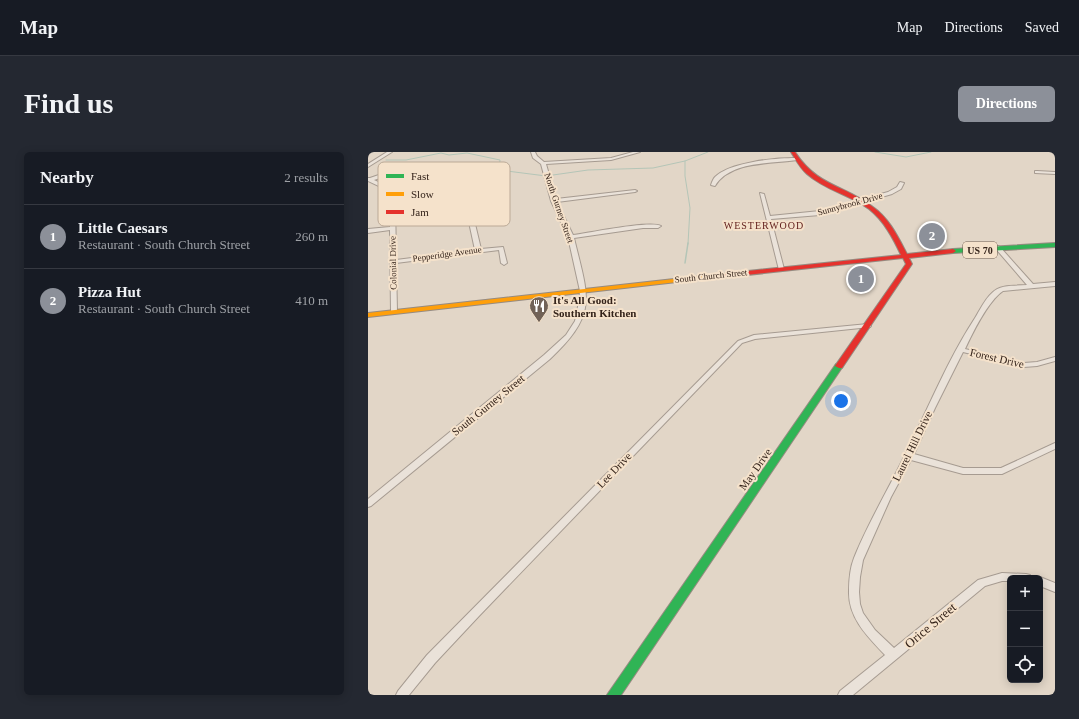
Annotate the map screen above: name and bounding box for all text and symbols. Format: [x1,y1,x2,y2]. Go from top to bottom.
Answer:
text: Map [20,17,58,38]
text: Map [897,20,922,35]
text: Directions [944,20,1003,35]
text: Saved [1025,20,1059,35]
button: Directions [958,86,1055,122]
text: Find us [24,88,114,119]
legend [378,162,510,226]
text: Nearby [40,168,94,187]
text: 2 results [284,170,328,185]
text: Fast [411,170,429,182]
street label: North Gurney Street [542,172,576,245]
text: Slow [411,188,434,200]
street label: Sunnybrook Drive [816,191,884,217]
text: Jam [411,206,429,218]
text: Little Caesars [78,220,168,236]
district label: WESTERWOOD [724,220,804,231]
pin: 2 [919,221,945,251]
text: 1 [50,229,56,244]
text: 260 m [295,229,328,244]
street label: Colonial Drive [388,236,398,290]
text: Restaurant · South Church Street [78,237,250,252]
road number: US 70 [963,242,997,258]
street label: Pepperidge Avenue [412,244,482,264]
pin: 1 [848,264,874,294]
street label: South Church Street [674,267,748,285]
text: Pizza Hut [78,284,141,300]
text: 2 [50,293,56,308]
text: 410 m [295,293,328,308]
place label: It's All Good: Southern Kitchen [553,294,636,319]
restaurant icon: It's All Good: Southern Kitchen [528,295,550,323]
text: Restaurant · South Church Street [78,301,250,316]
street label: Forest Drive [969,346,1025,370]
street label: South Gurney Street [449,372,527,438]
your location [831,391,851,411]
street label: Laurel Hill Drive [890,409,934,483]
street label: May Drive [736,446,774,492]
street label: Lee Drive [594,450,634,490]
map controls [1007,575,1043,683]
button: + [1007,575,1043,611]
street label: Orice Street [902,599,959,651]
button: − [1007,611,1043,647]
button: locate [1007,647,1043,683]

